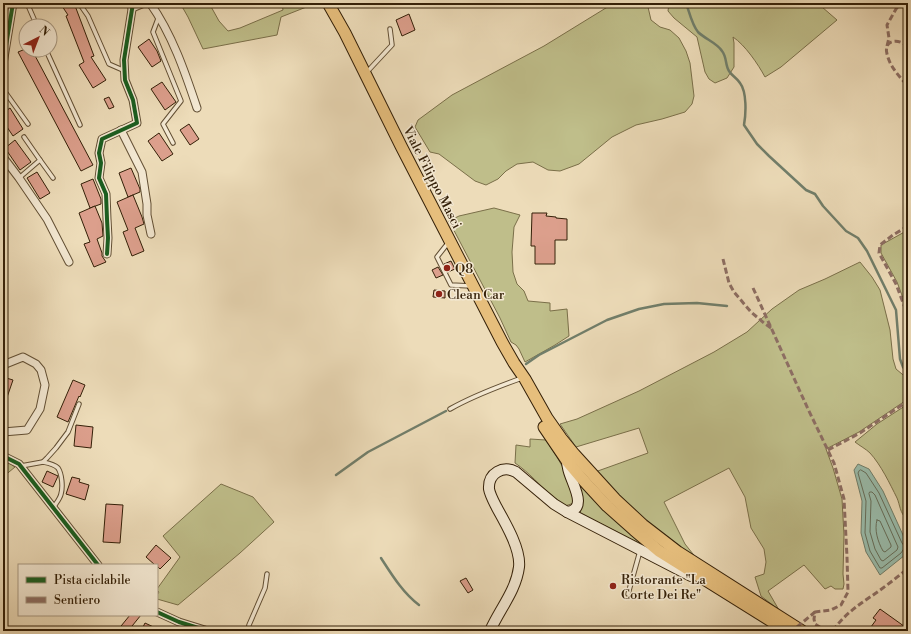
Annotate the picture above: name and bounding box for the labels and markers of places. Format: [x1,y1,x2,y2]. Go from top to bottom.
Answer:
place label: Q8 [455,261,473,277]
marker: Q8 [442,263,452,273]
place label: Clean Car [447,287,505,303]
marker: Clean Car [434,289,444,299]
place label: Ristorante "La Corte Dei Re" [621,572,706,603]
marker: Ristorante "La Corte Dei Re" [608,581,618,591]

